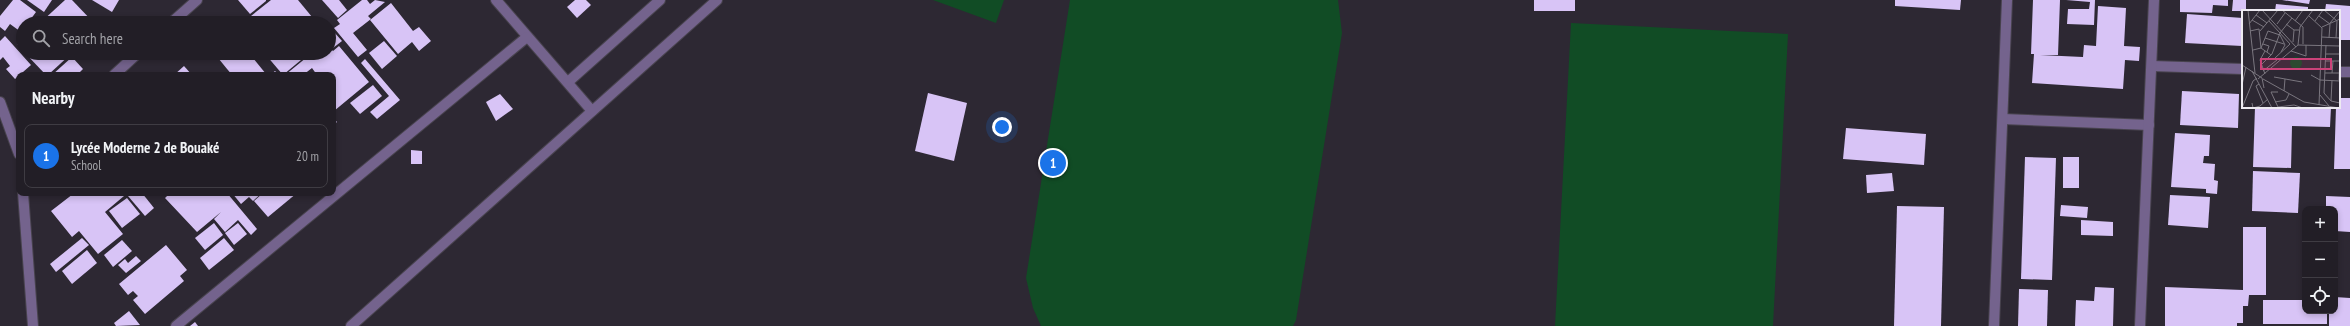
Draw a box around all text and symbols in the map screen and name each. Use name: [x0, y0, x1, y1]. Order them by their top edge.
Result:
inset map: [2242, 10, 2340, 108]
search box: [16, 16, 336, 60]
icon: search: [30, 27, 52, 49]
text: Search here: [62, 29, 123, 48]
text: Nearby: [32, 87, 75, 109]
your location: [992, 117, 1012, 137]
text: Lycée Moderne 2 de Bouaké: [71, 138, 219, 157]
text: 1: [43, 148, 49, 165]
text: 20 m: [296, 148, 319, 165]
pin: 1: [1040, 148, 1066, 178]
text: School: [71, 157, 101, 174]
map controls: [2302, 206, 2338, 314]
button: +: [2302, 206, 2338, 242]
button: −: [2302, 242, 2338, 278]
button: locate: [2302, 278, 2338, 314]

